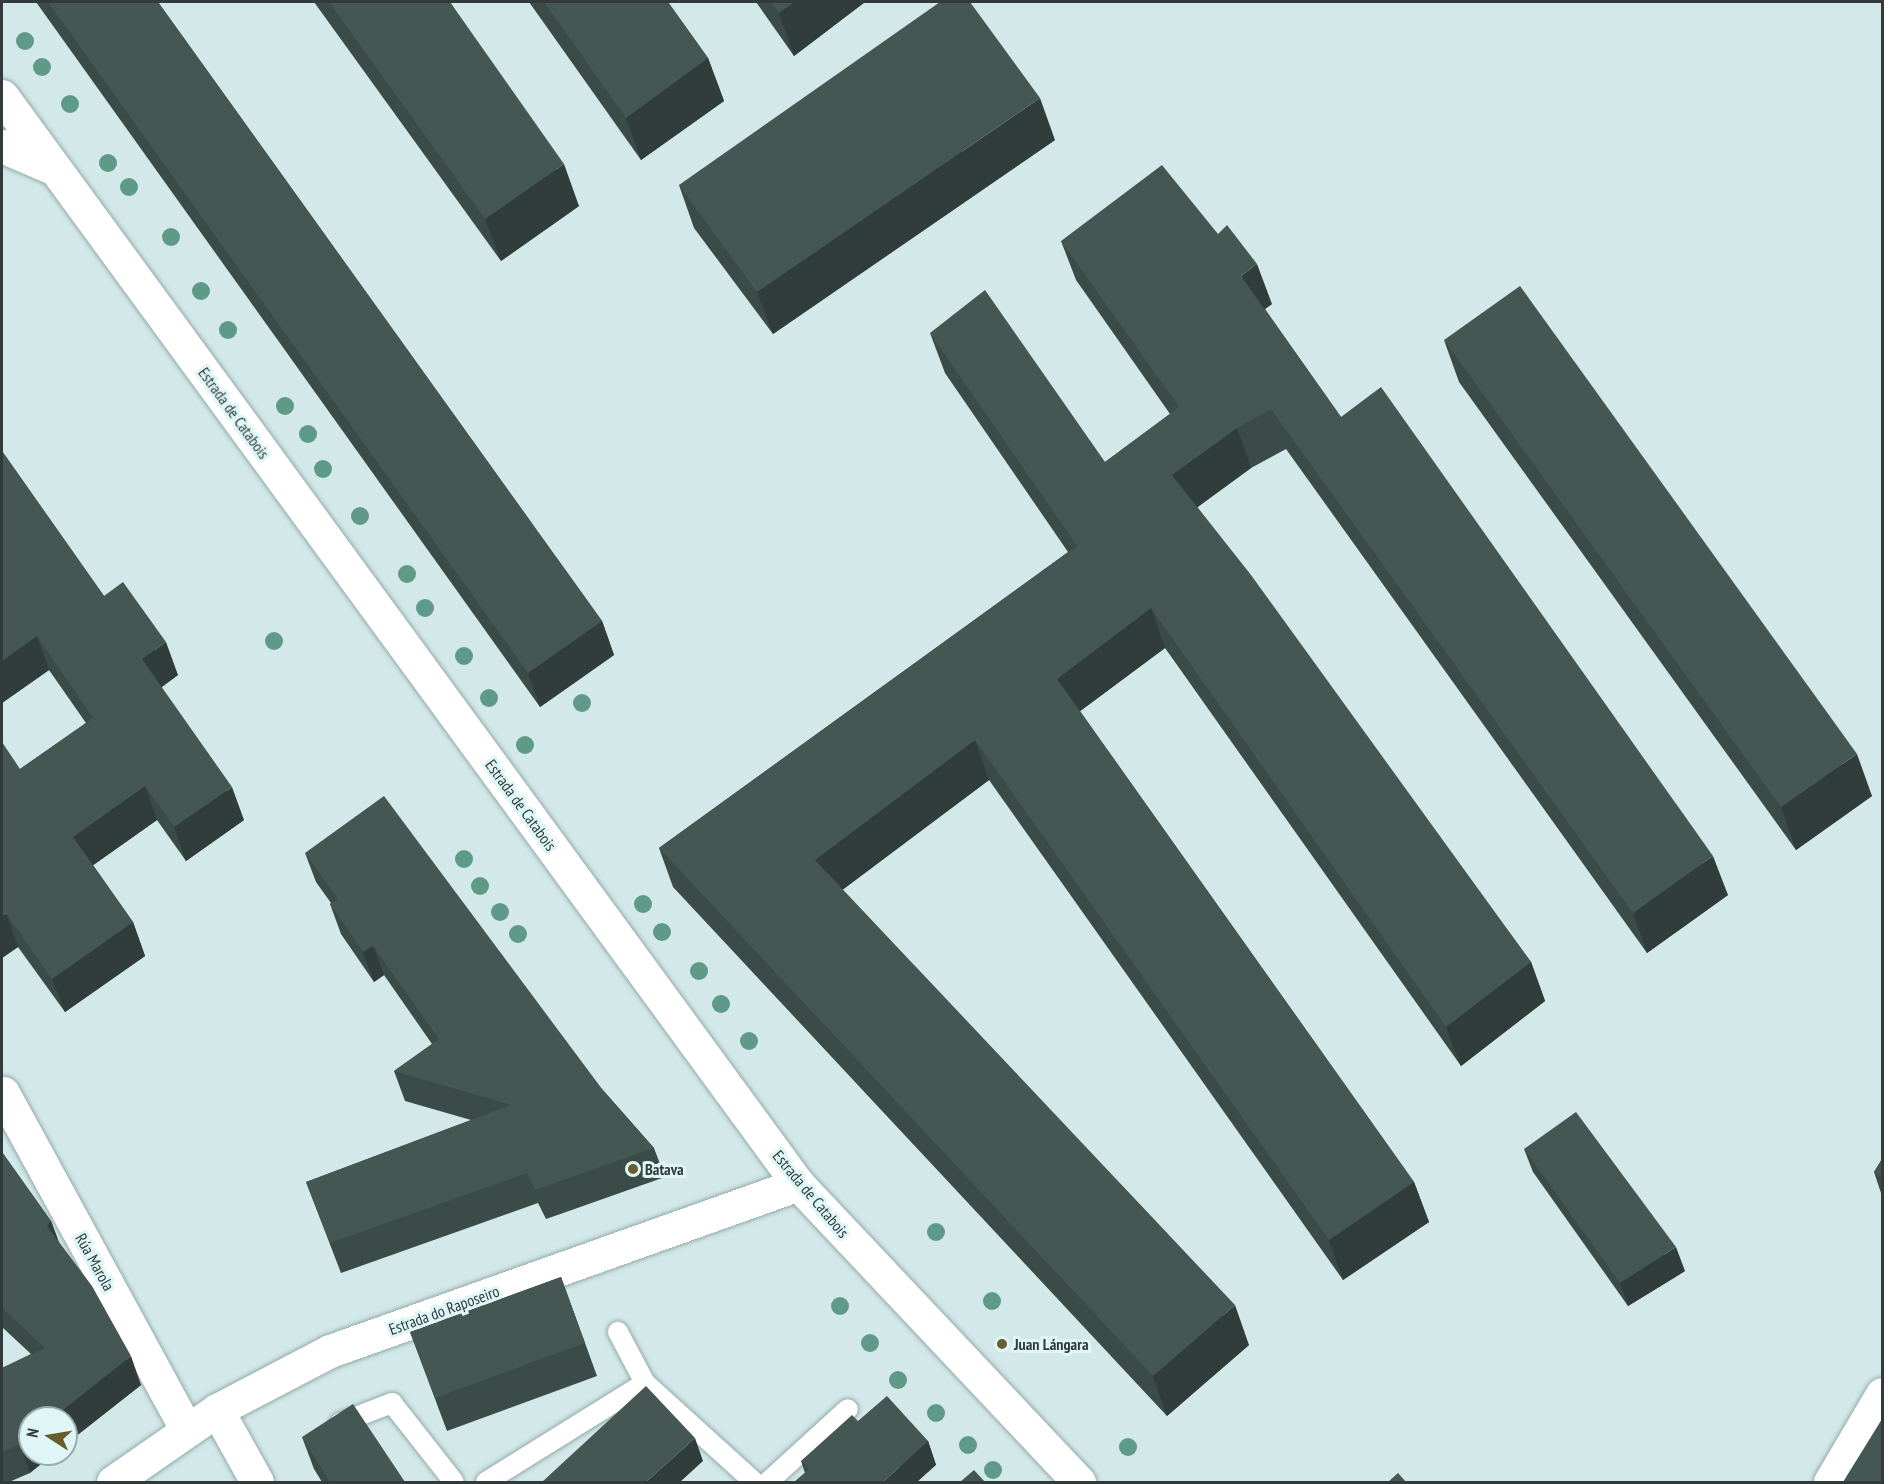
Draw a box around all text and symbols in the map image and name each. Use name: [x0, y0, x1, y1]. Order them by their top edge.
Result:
street label: Estrada de Catabois: [194, 364, 274, 462]
street label: Estrada de Catabois: [481, 756, 561, 854]
street label: Estrada de Catabois: [769, 1146, 853, 1242]
place label: Batava: [645, 1159, 684, 1179]
marker: Batava: [626, 1162, 640, 1176]
street label: Rúa Marola: [71, 1230, 119, 1294]
street label: Estrada do Raposeiro: [386, 1281, 502, 1339]
place label: Juan Lángara: [1014, 1334, 1089, 1354]
marker: Juan Lángara: [995, 1337, 1009, 1351]
north arrow: [18, 1406, 78, 1466]
text: N: [22, 1426, 43, 1439]

